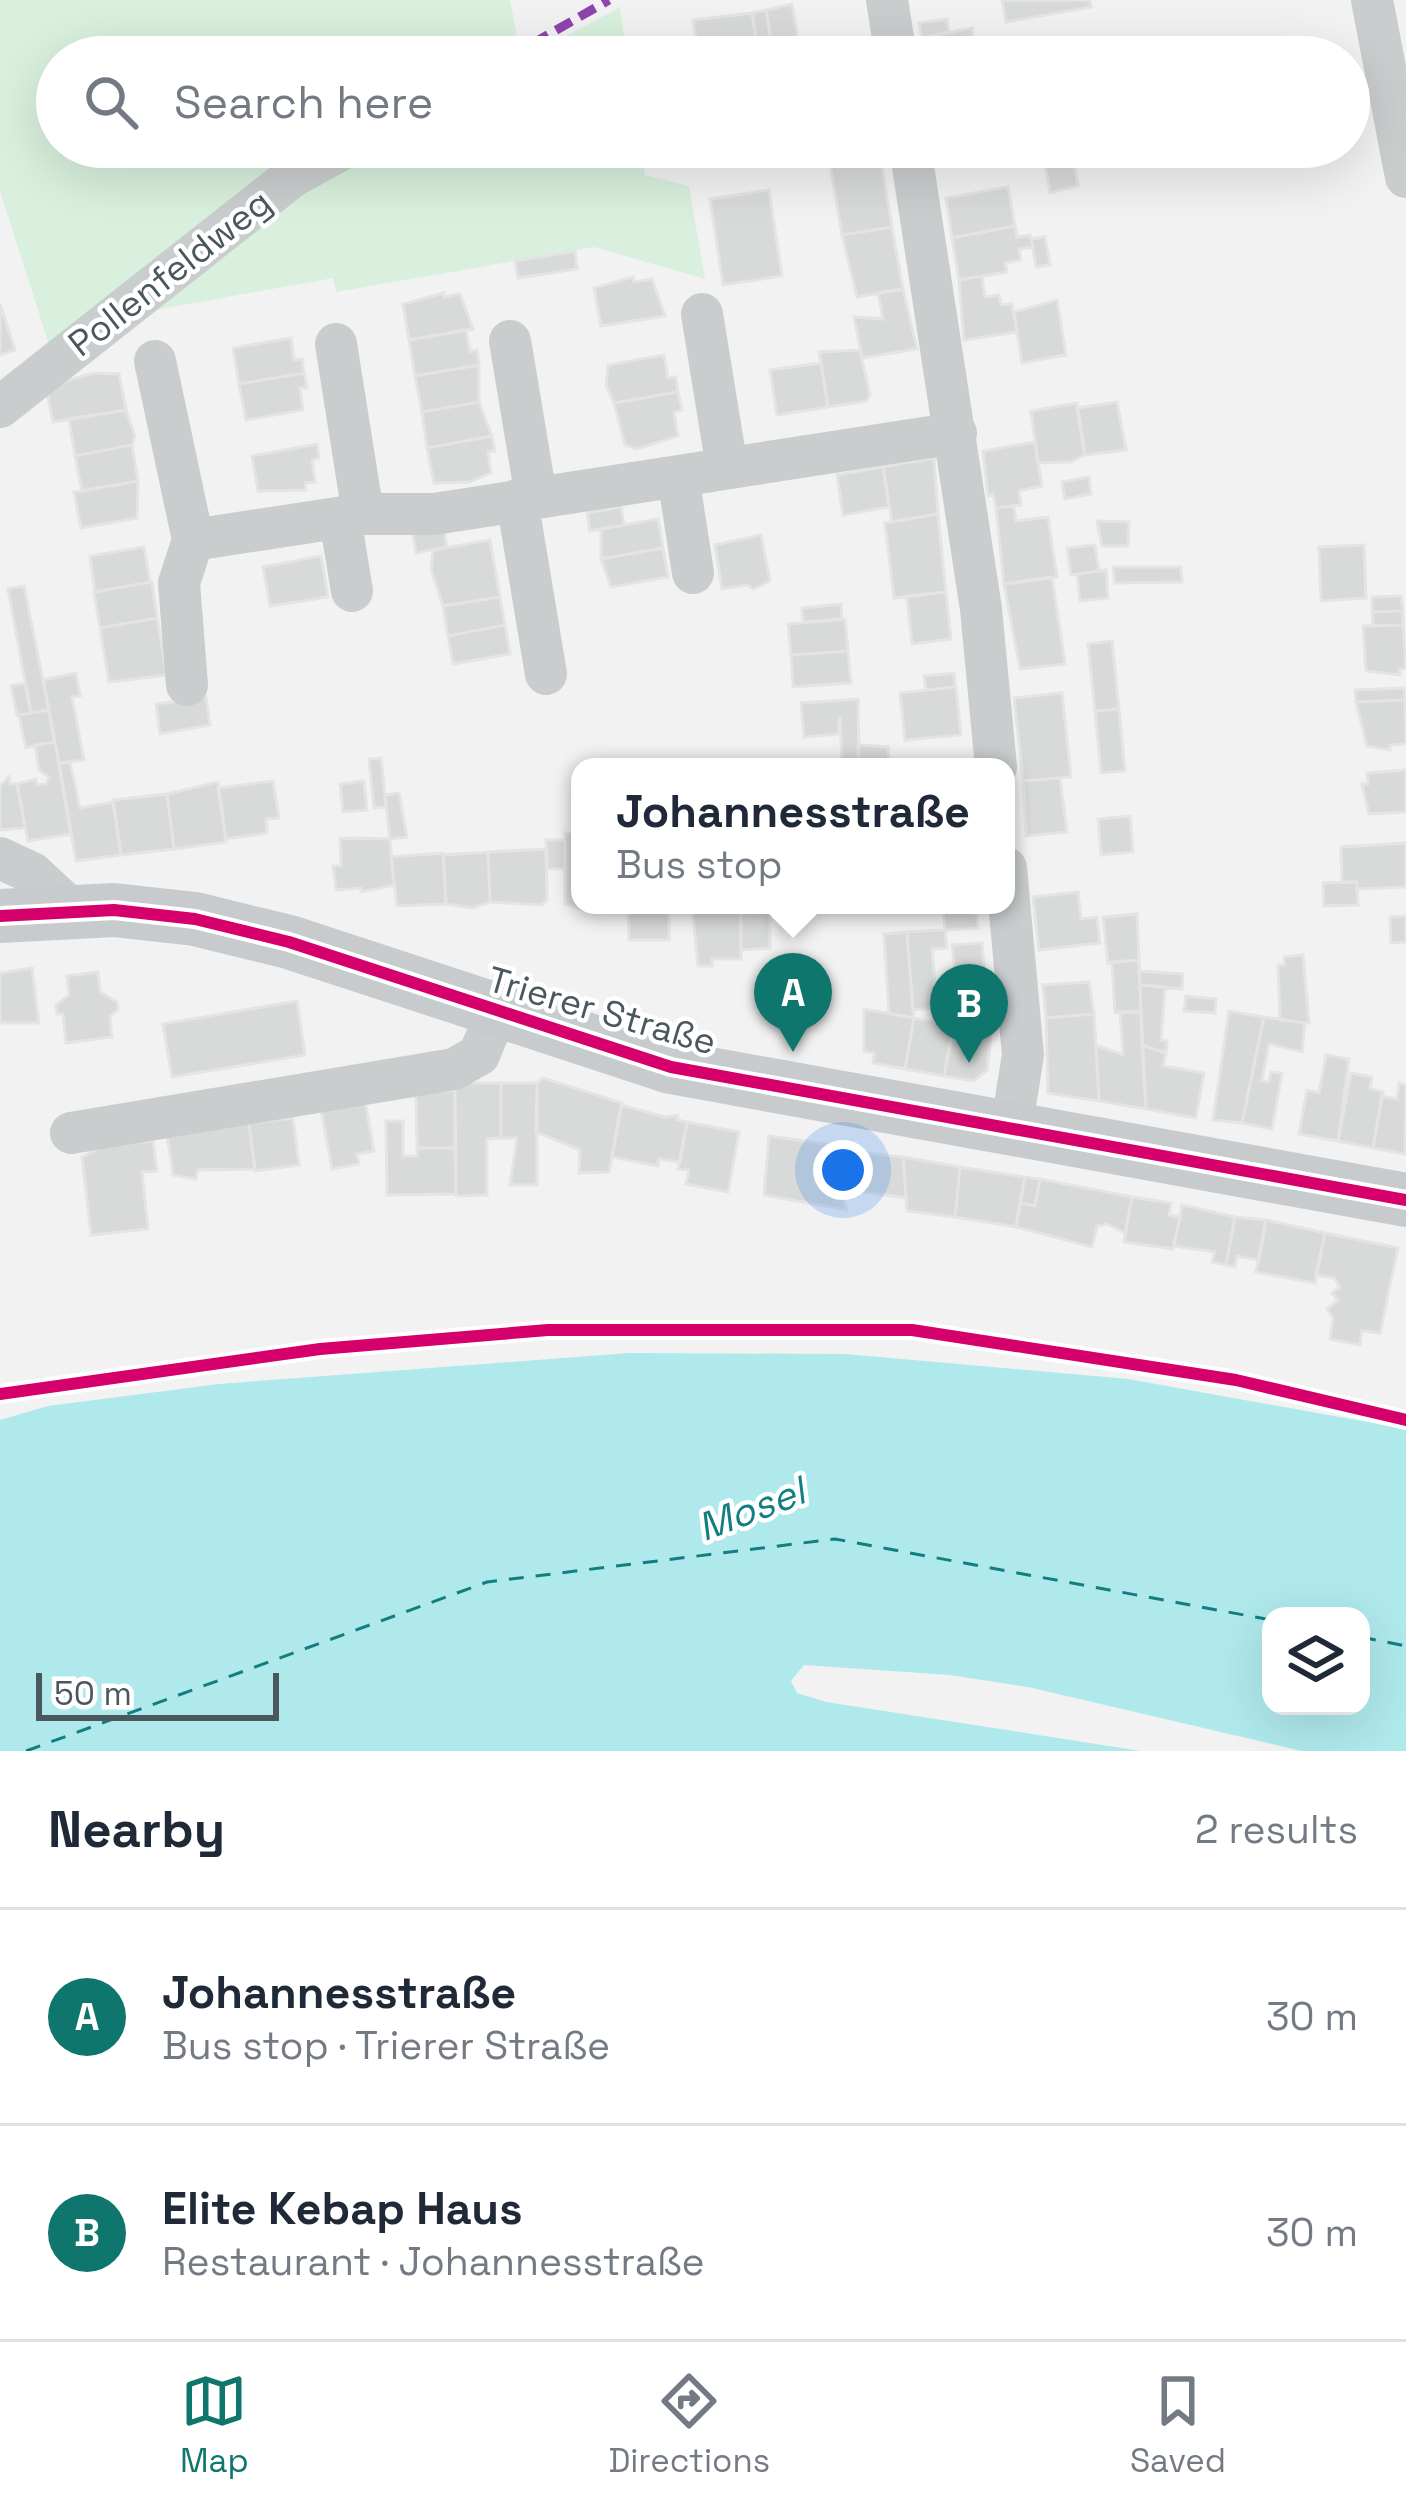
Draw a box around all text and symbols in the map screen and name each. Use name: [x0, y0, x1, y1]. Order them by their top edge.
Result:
search box: [36, 36, 1370, 168]
icon: search: [78, 69, 144, 135]
text: Search here: [174, 74, 433, 131]
street label: Pollenfeldweg: [59, 179, 281, 367]
popup: [571, 758, 1015, 914]
text: Johannesstraße: [616, 783, 970, 840]
text: Bus stop: [616, 840, 783, 889]
pin: A: [754, 953, 832, 1052]
street label: Trierer Straße: [483, 956, 721, 1066]
pin: B: [930, 964, 1008, 1063]
your location: [813, 1140, 873, 1200]
water label: Mosel: [690, 1465, 816, 1552]
map controls: [1262, 1607, 1370, 1715]
button: layers: [1262, 1607, 1370, 1715]
scale bar: [36, 1667, 279, 1720]
text: 50 m: [54, 1673, 132, 1715]
text: Nearby: [48, 1797, 225, 1862]
text: 2 results: [1195, 1805, 1358, 1854]
text: Johannesstraße: [162, 1964, 516, 2021]
text: A: [75, 1992, 99, 2041]
text: 30 m: [1266, 1992, 1358, 2041]
text: Bus stop · Trierer Straße: [162, 2021, 610, 2070]
text: Elite Kebap Haus: [162, 2180, 523, 2237]
text: B: [74, 2208, 100, 2257]
text: 30 m: [1266, 2208, 1358, 2257]
text: Restaurant · Johannesstraße: [162, 2237, 705, 2286]
tab: Map: [180, 2368, 249, 2482]
tab: Directions: [608, 2368, 770, 2482]
tab: Saved: [1130, 2368, 1226, 2482]

